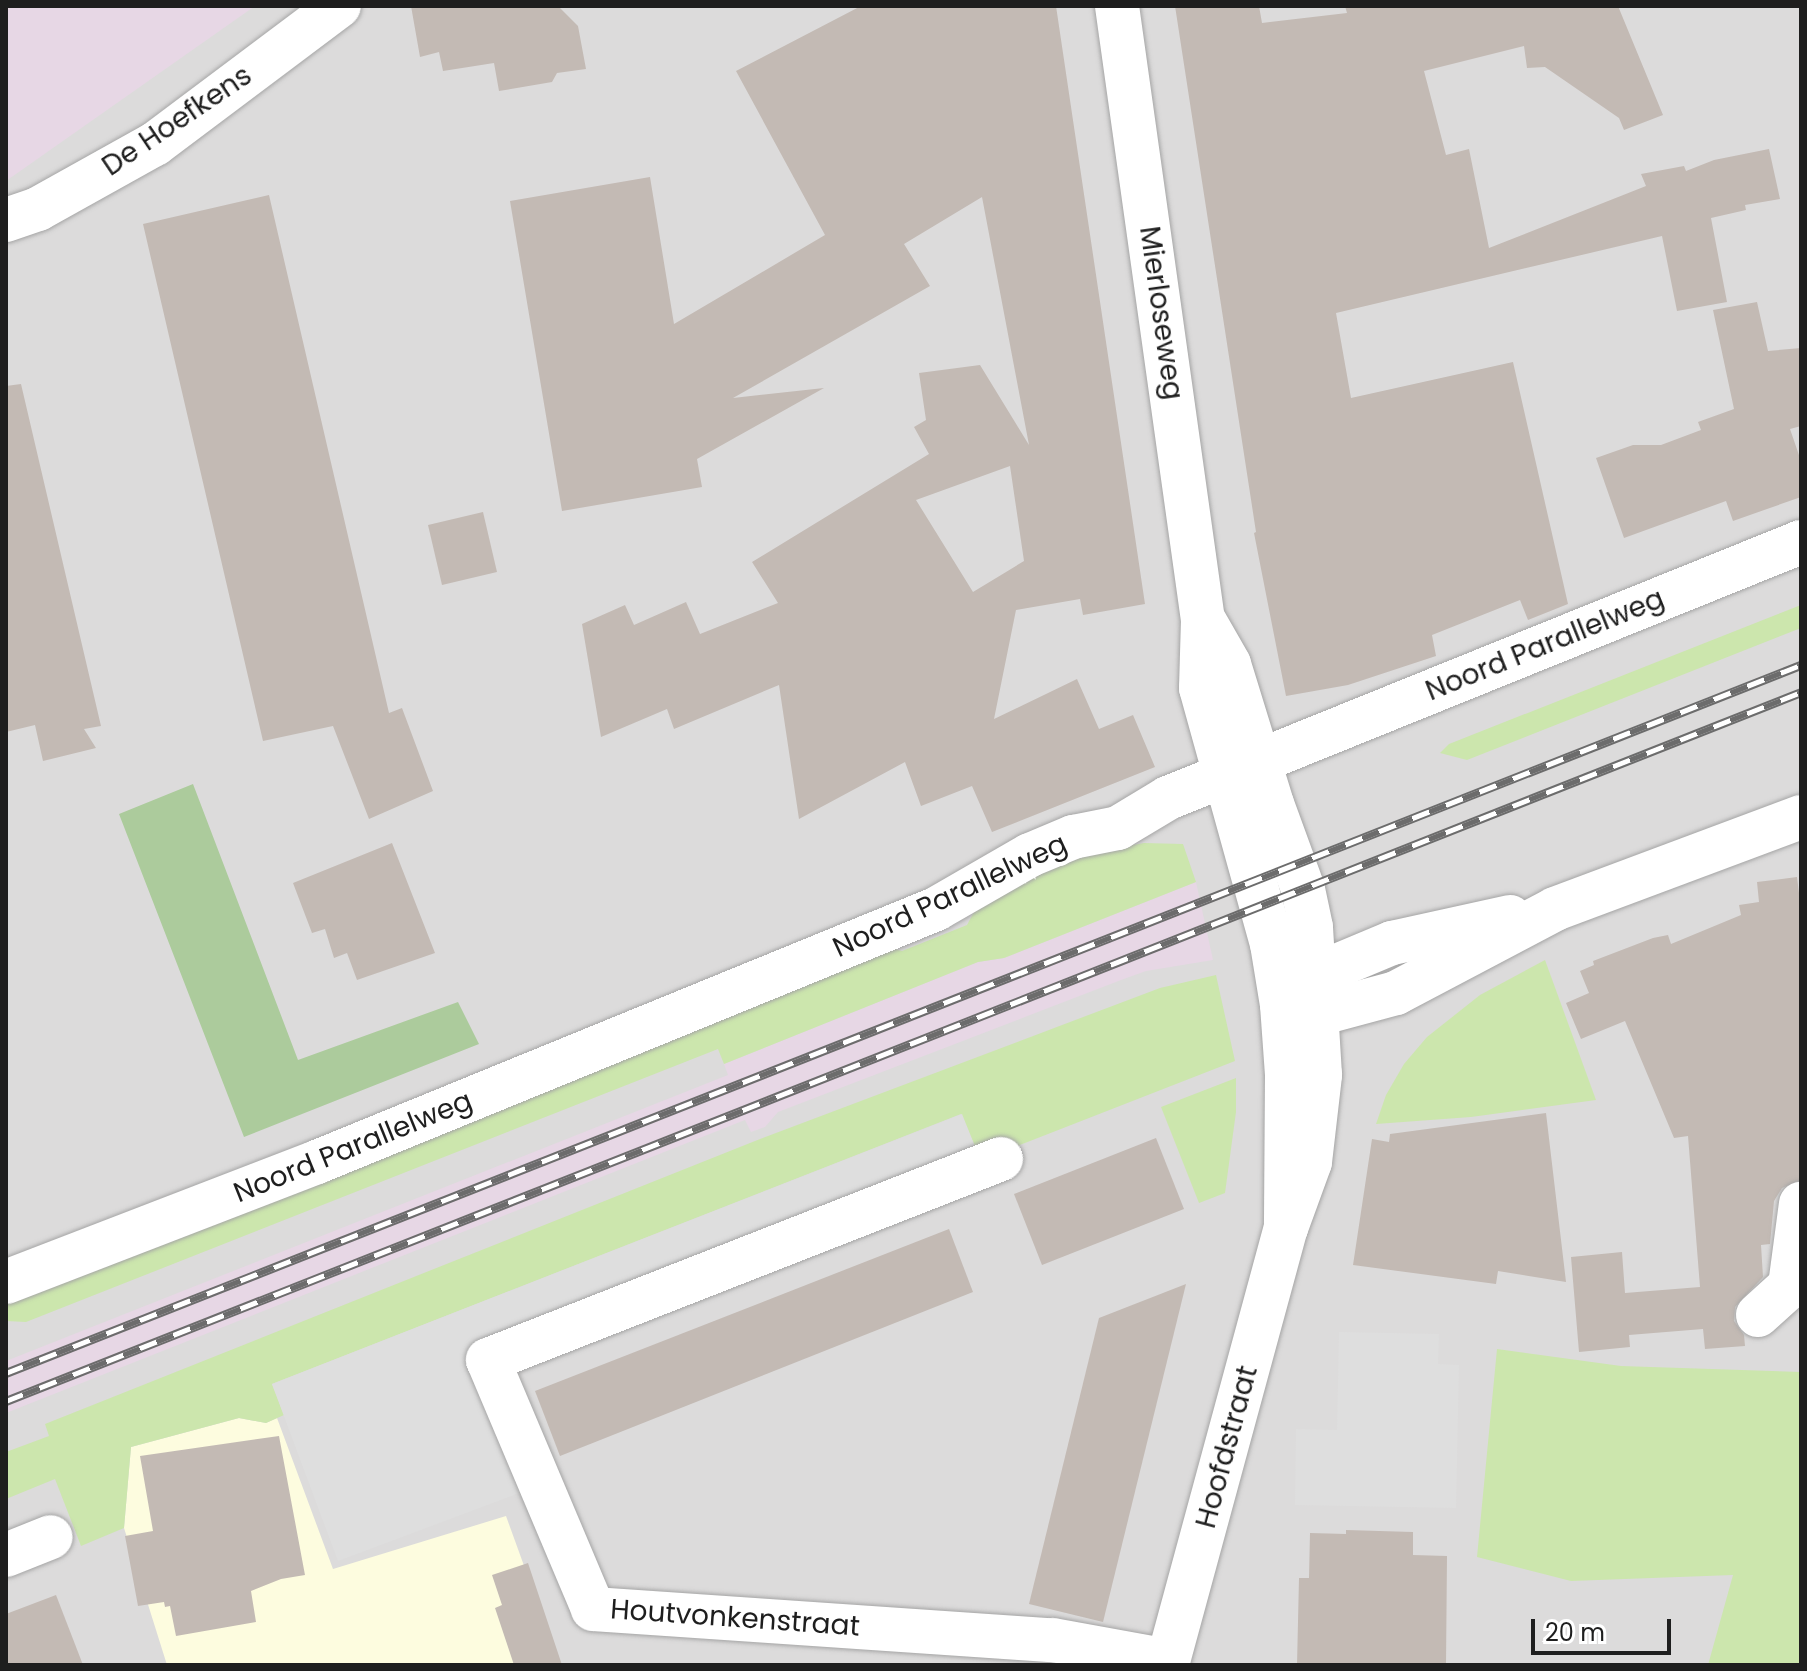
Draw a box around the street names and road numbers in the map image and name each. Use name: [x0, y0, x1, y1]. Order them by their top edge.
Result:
street label: De Hoefkens: [96, 59, 258, 183]
street label: Mierloseweg: [1132, 224, 1190, 402]
street label: Noord Parallelweg: [1421, 582, 1669, 708]
street label: Noord Parallelweg: [828, 827, 1072, 965]
street label: Noord Parallelweg: [229, 1084, 477, 1210]
street label: Hoofdstraat: [1189, 1362, 1265, 1532]
street label: Houtvonkenstraat: [609, 1593, 861, 1643]

